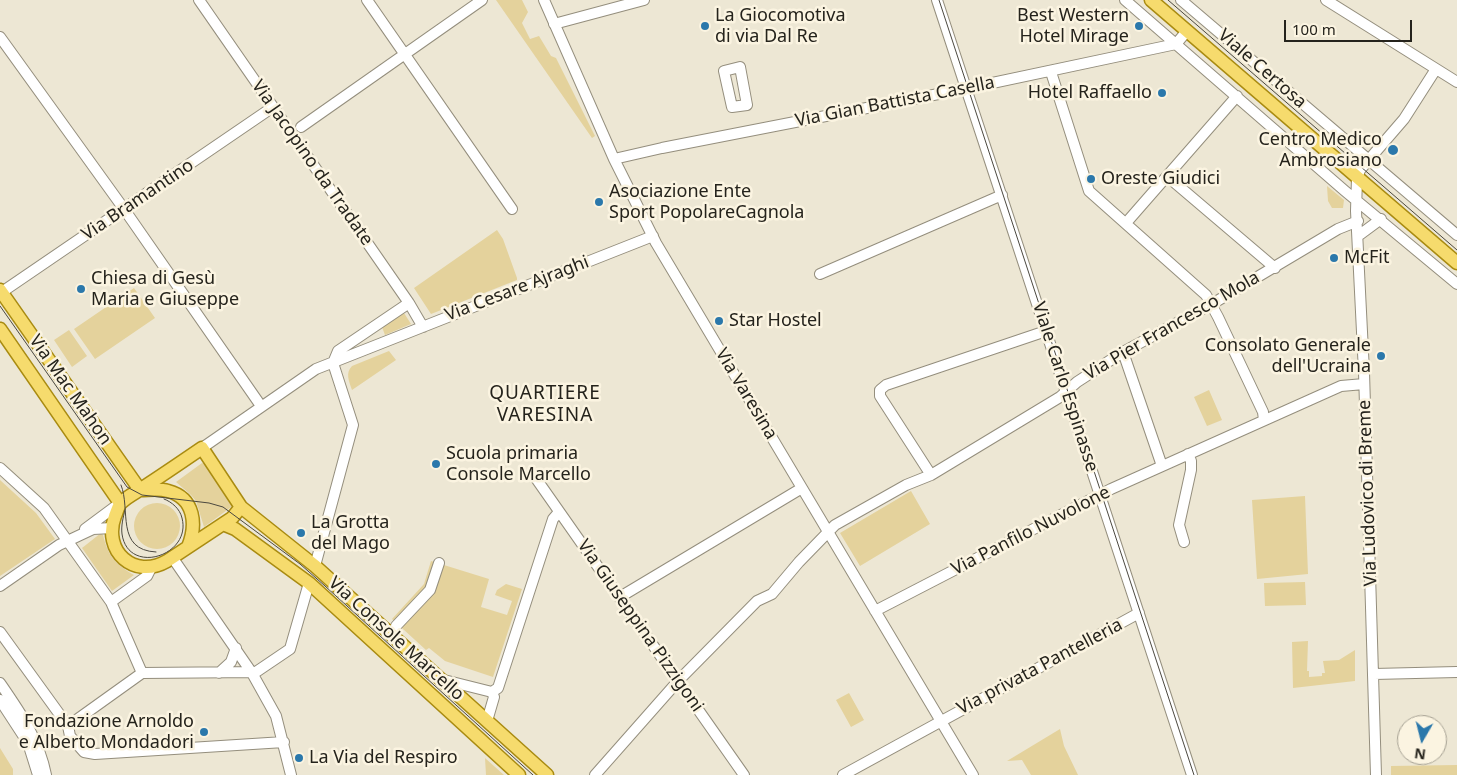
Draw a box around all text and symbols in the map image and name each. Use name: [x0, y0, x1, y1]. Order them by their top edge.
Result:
place label: La Giocomotiva di via Dal Re: [715, 5, 845, 48]
place label: Best Western Hotel Mirage: [1017, 5, 1129, 48]
scale bar: [1287, 10, 1414, 42]
text: 100 m: [1292, 19, 1336, 39]
marker: La Giocomotiva di via Dal Re: [699, 20, 711, 32]
marker: Best Western Hotel Mirage: [1133, 20, 1145, 32]
street label: Viale Certosa: [1213, 25, 1311, 113]
street label: Via Gian Battista Casella: [793, 72, 997, 132]
street label: Via Jacopino da Tradate: [247, 76, 377, 250]
place label: Hotel Raffaello: [1028, 82, 1152, 104]
marker: Hotel Raffaello: [1156, 87, 1168, 99]
place label: Centro Medico Ambrosiano: [1258, 129, 1382, 172]
marker: Centro Medico Ambrosiano: [1386, 143, 1400, 157]
street label: Via Bramantino: [78, 155, 198, 245]
place label: Oreste Giudici: [1101, 168, 1220, 190]
marker: Oreste Giudici: [1085, 173, 1097, 185]
place label: Asociazione Ente Sport PopolareCagnola: [609, 181, 804, 223]
marker: Asociazione Ente Sport PopolareCagnola: [593, 196, 605, 208]
place label: McFit: [1344, 247, 1389, 269]
street label: Via Cesare Ajraghi: [442, 252, 592, 326]
marker: McFit: [1328, 252, 1340, 264]
street label: Via Pier Francesco Mola: [1080, 267, 1264, 385]
place label: Chiesa di Gesù Maria e Giuseppe: [91, 268, 239, 310]
marker: Chiesa di Gesù Maria e Giuseppe: [75, 283, 87, 295]
street label: Viale Carlo Espinasse: [1027, 299, 1103, 475]
place label: Star Hostel: [729, 310, 822, 332]
marker: Star Hostel: [713, 315, 725, 327]
street label: Via Mac Mahon: [24, 331, 116, 449]
place label: Consolato Generale dell'Ucraina: [1205, 335, 1371, 378]
street label: Via Varesina: [710, 345, 782, 443]
marker: Consolato Generale dell'Ucraina: [1375, 350, 1387, 362]
district label: QUARTIERE VARESINA: [488, 383, 602, 427]
street label: Via Ludovico di Breme: [1354, 399, 1382, 587]
place label: Scuola primaria Console Marcello: [446, 443, 591, 486]
marker: Scuola primaria Console Marcello: [430, 458, 442, 470]
street label: Via Panfilo Nuvolone: [948, 482, 1114, 580]
place label: La Grotta del Mago: [311, 512, 390, 554]
marker: La Grotta del Mago: [295, 527, 307, 539]
street label: Via Giuseppina Pizzigoni: [572, 536, 708, 716]
street label: Via Console Marcello: [324, 572, 468, 706]
street label: Via privata Pantelleria: [954, 614, 1126, 720]
place label: Fondazione Arnoldo e Alberto Mondadori: [19, 711, 194, 754]
north arrow: [1397, 715, 1447, 765]
marker: Fondazione Arnoldo e Alberto Mondadori: [198, 726, 210, 738]
text: N: [1413, 744, 1427, 765]
place label: La Via del Respiro: [309, 747, 458, 769]
marker: La Via del Respiro: [293, 752, 305, 764]

